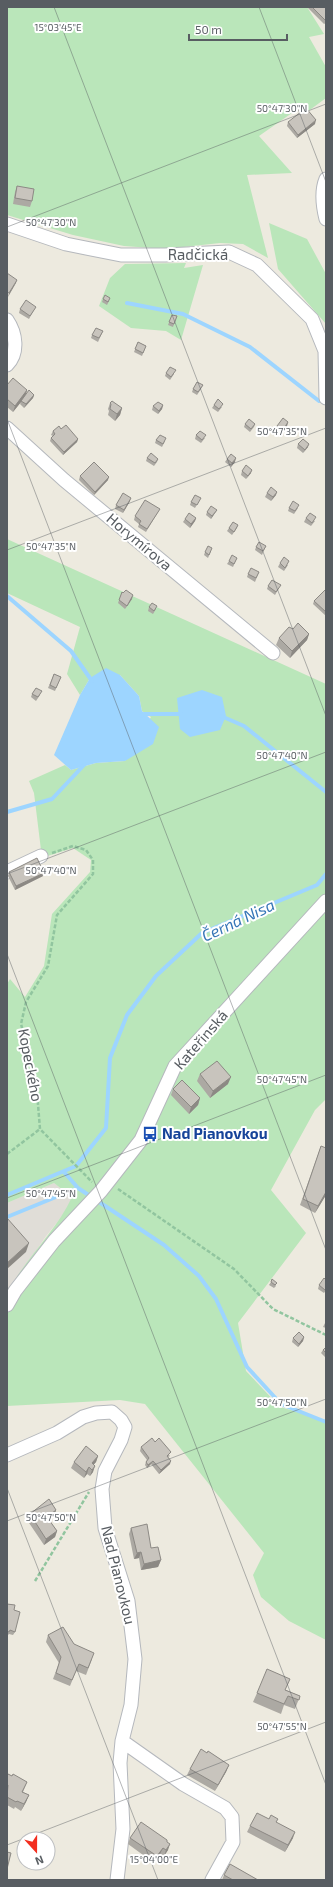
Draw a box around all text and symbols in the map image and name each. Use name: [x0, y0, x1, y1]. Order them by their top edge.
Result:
scale bar: [189, 16, 287, 42]
text: 15°03'45"E: [34, 21, 82, 33]
text: 50 m: [195, 22, 222, 36]
text: 50°47'30"N: [257, 102, 307, 114]
text: 50°47'30"N: [26, 216, 76, 228]
street label: Radčická: [168, 245, 228, 263]
text: 50°47'35"N: [257, 425, 307, 437]
street label: Horymírova: [103, 509, 176, 574]
text: 50°47'35"N: [26, 540, 76, 552]
text: 50°47'40"N: [257, 749, 307, 761]
text: 50°47'40"N: [26, 864, 76, 876]
water label: Černá Nisa: [198, 894, 277, 945]
street label: Kateřinská: [170, 1006, 231, 1073]
street label: Kopeckého: [15, 1027, 47, 1103]
text: 50°47'45"N: [257, 1073, 307, 1085]
place label: Nad Pianovkou: [162, 1124, 268, 1142]
bus stop icon: Nad Pianovkou: [141, 1125, 159, 1143]
text: 50°47'45"N: [26, 1187, 76, 1199]
text: 50°47'50"N: [257, 1396, 307, 1408]
text: 50°47'50"N: [26, 1511, 76, 1523]
street label: Nad Pianovkou: [98, 1524, 140, 1626]
text: 50°47'55"N: [257, 1720, 307, 1732]
north arrow: [16, 1831, 56, 1871]
text: N: [34, 1853, 46, 1868]
text: 15°04'00"E: [130, 1853, 179, 1865]

